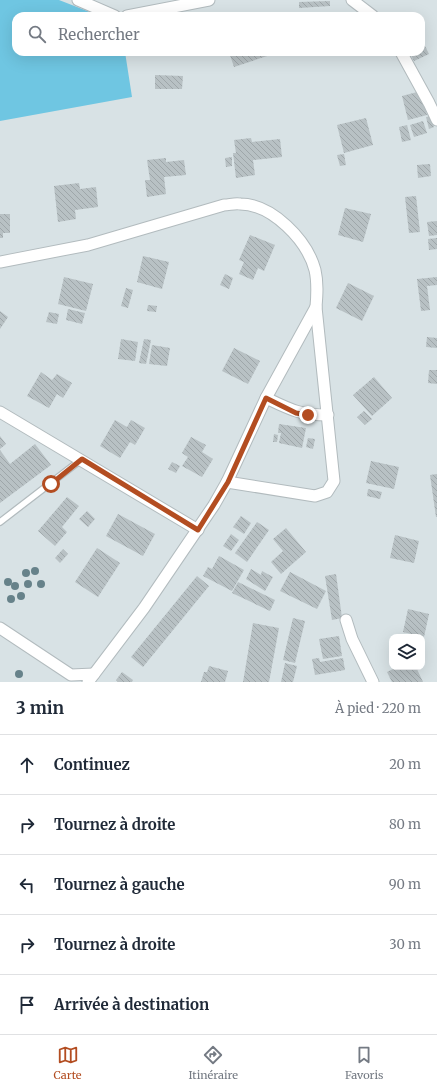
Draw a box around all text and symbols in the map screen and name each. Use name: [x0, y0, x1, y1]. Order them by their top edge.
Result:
search box: [12, 12, 425, 56]
icon: search: [26, 23, 48, 45]
text: Rechercher: [58, 25, 140, 44]
route end: [299, 406, 317, 424]
route start: [42, 475, 60, 493]
map controls: [389, 634, 425, 670]
button: layers: [389, 634, 425, 670]
text: 3 min: [16, 697, 64, 719]
text: À pied · 220 m: [335, 700, 421, 717]
icon: ahead: [16, 754, 38, 776]
text: Continuez: [54, 755, 130, 774]
text: 20 m: [389, 756, 421, 773]
icon: right: [16, 814, 38, 836]
text: Tournez à droite: [54, 815, 175, 834]
text: 80 m: [389, 816, 421, 833]
icon: left: [16, 874, 38, 896]
text: Tournez à gauche: [54, 875, 185, 894]
text: 90 m: [389, 876, 421, 893]
icon: right: [16, 934, 38, 956]
text: Tournez à droite: [54, 935, 175, 954]
text: 30 m: [389, 936, 421, 953]
icon: arrive: [16, 994, 38, 1016]
text: Arrivée à destination: [54, 995, 209, 1014]
tab: Carte: [54, 1044, 81, 1082]
tab: Itinéraire: [189, 1044, 238, 1082]
tab: Favoris: [345, 1044, 383, 1082]

